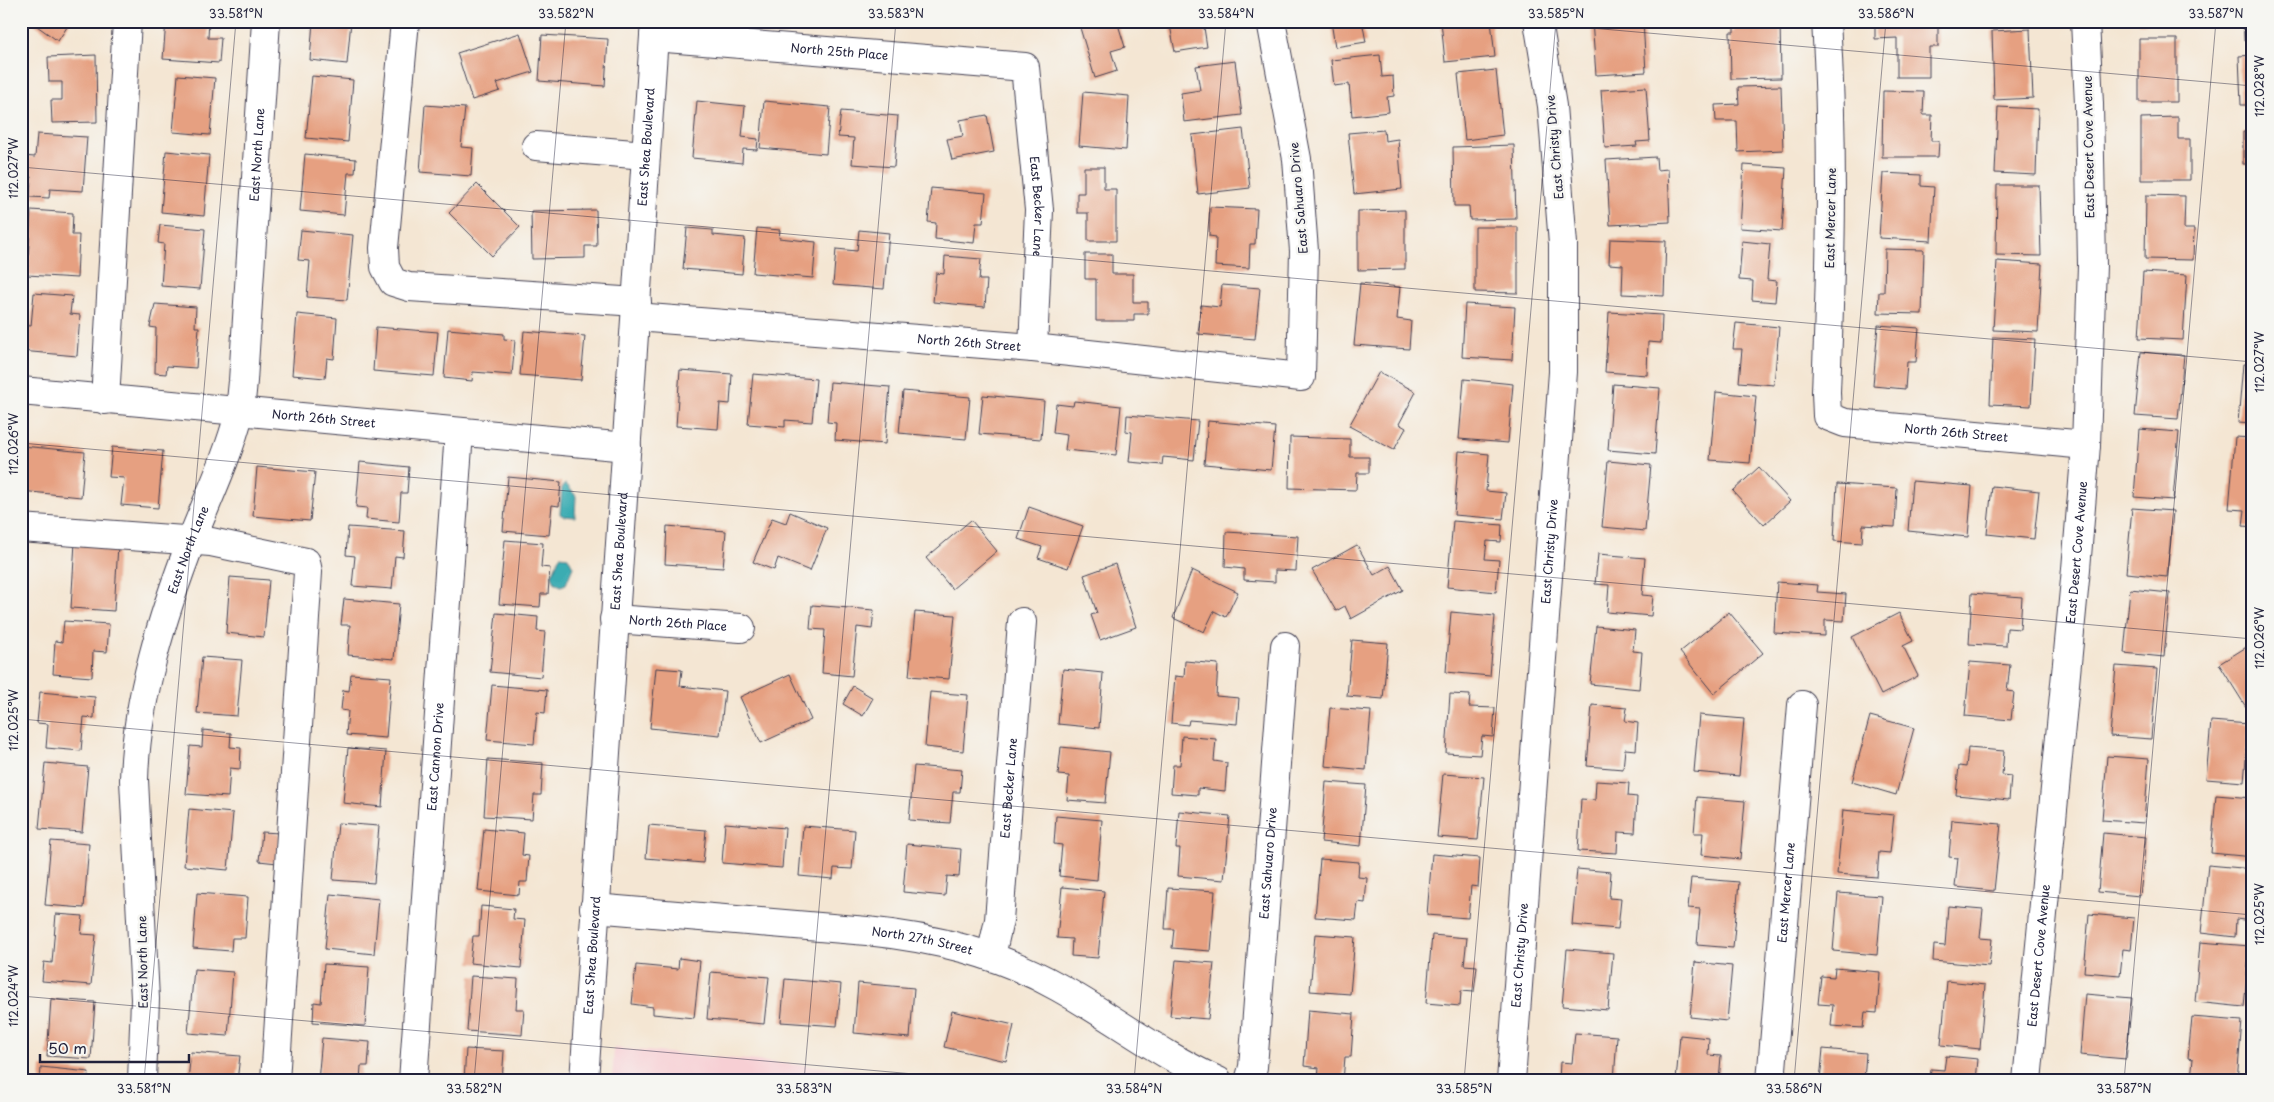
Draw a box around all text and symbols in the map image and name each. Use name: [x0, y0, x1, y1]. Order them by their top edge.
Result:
text: 33.581°N: [209, 4, 263, 22]
text: 33.582°N: [538, 4, 594, 22]
text: 33.583°N: [868, 4, 924, 22]
text: 33.584°N: [1198, 4, 1254, 22]
text: 33.585°N: [1528, 4, 1584, 22]
text: 33.586°N: [1858, 4, 1914, 22]
text: 33.587°N: [2188, 4, 2244, 22]
street label: North 25th Place: [790, 38, 889, 64]
text: 112.028°W: [2250, 54, 2268, 117]
street label: East Desert Cove Avenue: [2078, 75, 2098, 219]
street label: East Shea Boulevard: [633, 87, 659, 207]
street label: East Christy Drive: [1540, 94, 1568, 200]
street label: East North Lane: [244, 107, 268, 202]
text: 112.027°W: [4, 137, 22, 199]
street label: East Sahuaro Drive: [1284, 141, 1312, 255]
street label: East Becker Lane: [1026, 155, 1049, 257]
street label: East Mercer Lane: [1820, 167, 1840, 268]
street label: North 26th Street: [916, 329, 1022, 355]
text: 112.027°W: [2250, 331, 2268, 393]
street label: North 26th Street: [271, 404, 377, 432]
text: 112.026°W: [4, 412, 22, 475]
street label: North 26th Street: [1903, 418, 2009, 446]
street label: East Desert Cove Avenue: [2061, 480, 2091, 624]
street label: East Shea Boulevard: [606, 491, 631, 611]
street label: East Christy Drive: [1536, 498, 1562, 604]
street label: East North Lane: [163, 502, 213, 596]
text: 112.026°W: [2250, 606, 2268, 669]
street label: North 26th Place: [628, 610, 728, 635]
text: 112.025°W: [4, 688, 22, 751]
street label: East Cannon Drive: [422, 702, 448, 812]
street label: East Becker Lane: [995, 737, 1021, 839]
street label: East Sahuaro Drive: [1254, 806, 1281, 920]
street label: East Mercer Lane: [1772, 842, 1799, 944]
text: 112.025°W: [2250, 882, 2268, 945]
street label: East Desert Cove Avenue: [2022, 883, 2054, 1028]
street label: East Shea Boulevard: [578, 895, 604, 1015]
street label: East Christy Drive: [1506, 902, 1532, 1008]
street label: East North Lane: [132, 915, 152, 1009]
street label: North 27th Street: [871, 922, 975, 959]
text: 112.024°W: [4, 964, 22, 1027]
scale bar: [40, 1032, 189, 1064]
text: 50 m: [48, 1036, 87, 1059]
text: 33.581°N: [117, 1079, 171, 1097]
text: 33.582°N: [446, 1079, 502, 1097]
text: 33.583°N: [776, 1079, 832, 1097]
text: 33.584°N: [1106, 1079, 1162, 1097]
text: 33.585°N: [1436, 1079, 1492, 1097]
text: 33.586°N: [1766, 1079, 1822, 1097]
text: 33.587°N: [2096, 1079, 2152, 1097]

